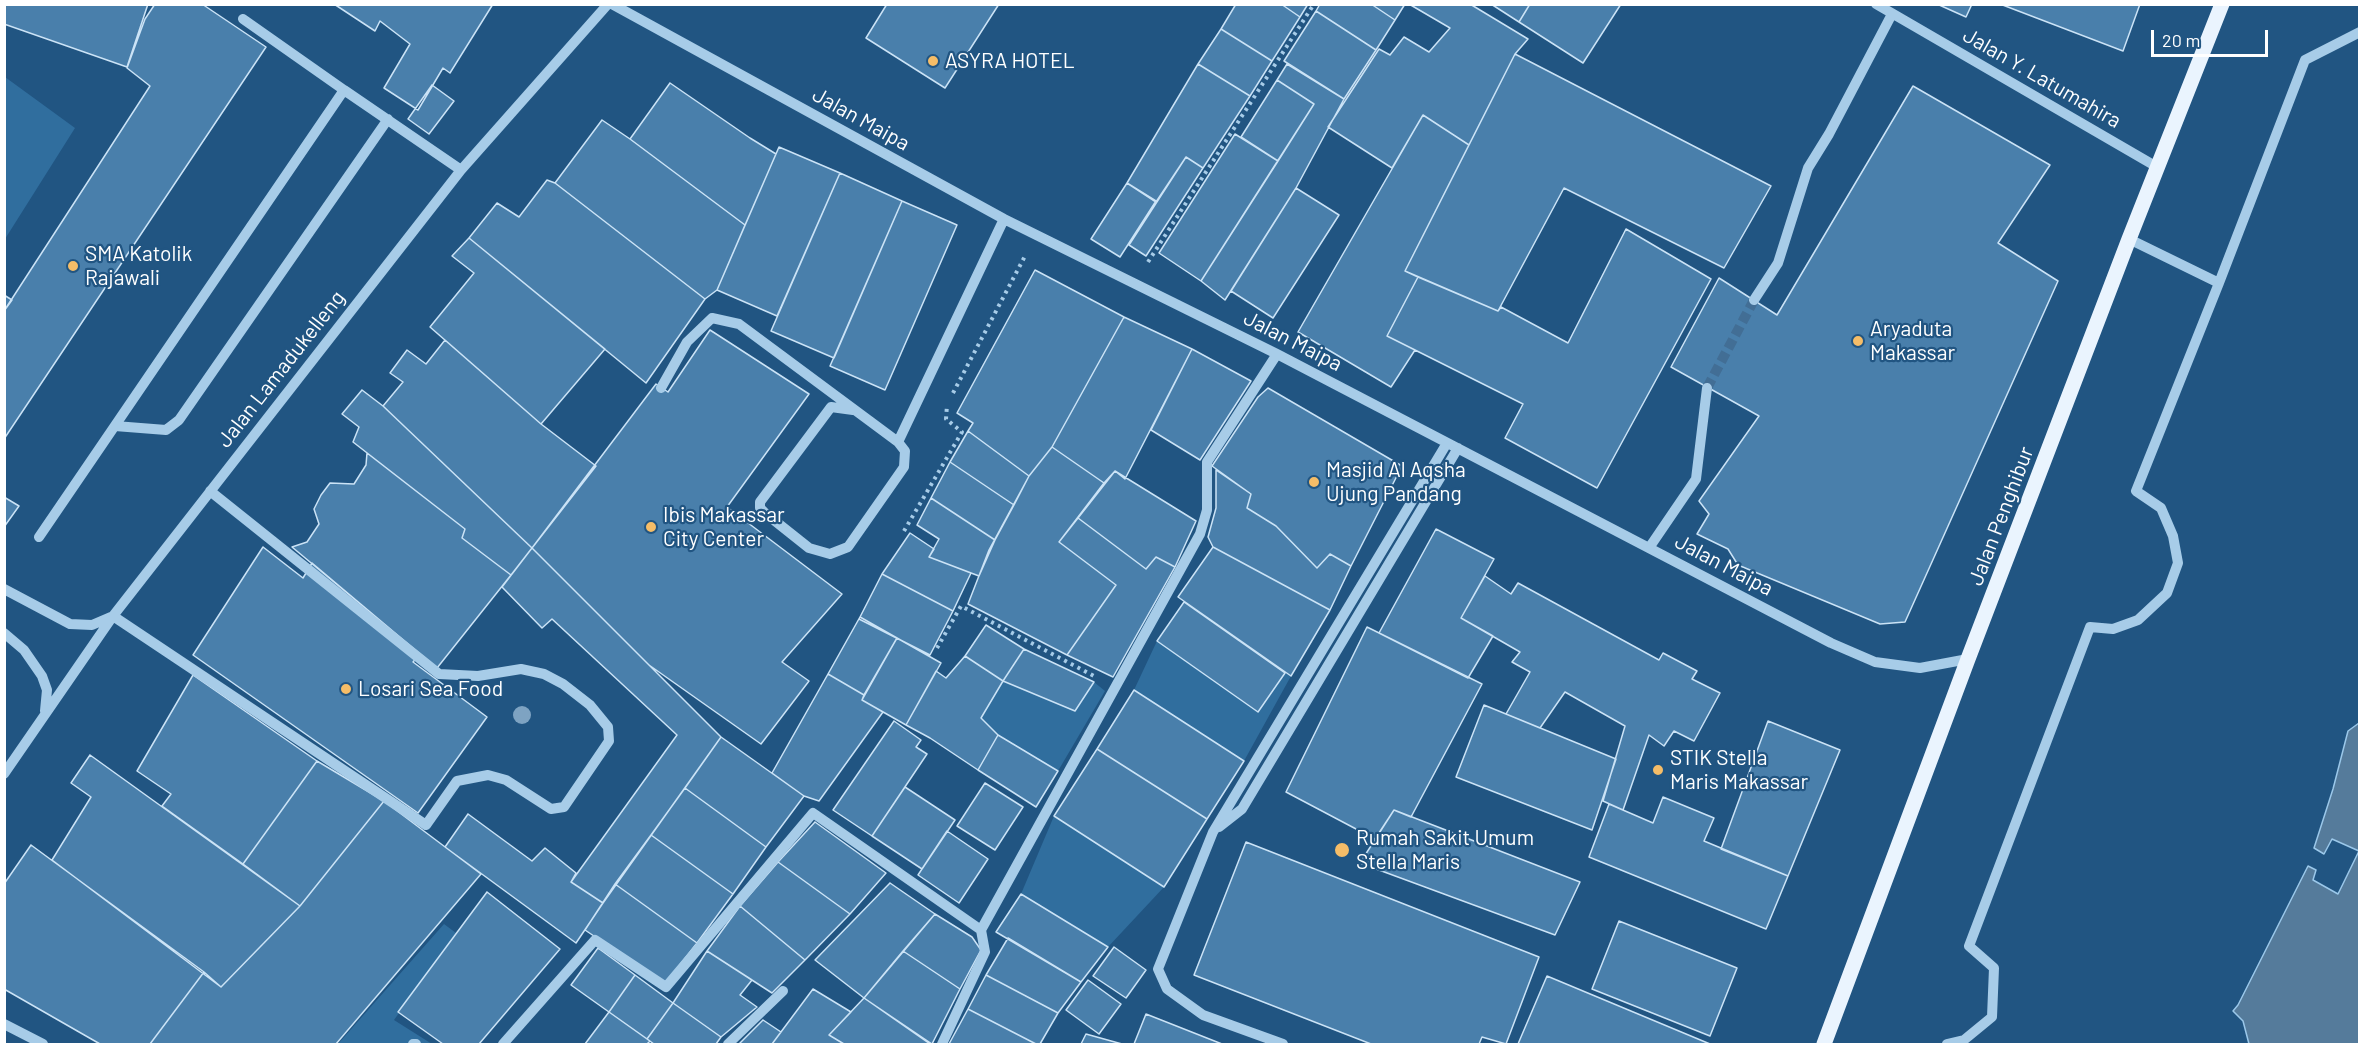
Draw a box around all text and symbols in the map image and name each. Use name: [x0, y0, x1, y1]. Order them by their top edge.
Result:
scale bar: [2154, 18, 2271, 56]
street label: Jalan Y. Latumahira: [1958, 22, 2126, 134]
text: 20 m: [2162, 29, 2200, 51]
place label: ASYRA HOTEL: [945, 48, 1075, 74]
marker: ASYRA HOTEL: [926, 54, 940, 68]
street label: Jalan Maipa: [808, 82, 914, 156]
place label: SMA Katolik Rajawali: [85, 241, 192, 291]
marker: SMA Katolik Rajawali: [66, 259, 80, 273]
street label: Jalan Lamadukelleng: [212, 286, 350, 452]
street label: Jalan Maipa: [1239, 305, 1347, 377]
place label: Aryaduta Makassar: [1870, 316, 1955, 366]
marker: Aryaduta Makassar: [1851, 334, 1865, 348]
street label: Jalan Penghibur: [1963, 443, 2039, 589]
place label: Masjid Al Aqsha Ujung Pandang: [1326, 457, 1466, 507]
marker: Masjid Al Aqsha Ujung Pandang: [1307, 475, 1321, 489]
place label: Ibis Makassar City Center: [663, 502, 785, 552]
marker: Ibis Makassar City Center: [644, 520, 658, 534]
street label: Jalan Maipa: [1671, 529, 1777, 601]
place label: Losari Sea Food: [358, 676, 503, 702]
marker: Losari Sea Food: [339, 682, 353, 696]
place label: STIK Stella Maris Makassar: [1670, 745, 1808, 795]
marker: STIK Stella Maris Makassar: [1651, 763, 1665, 777]
place label: Rumah Sakit Umum Stella Maris: [1356, 825, 1534, 875]
marker: Rumah Sakit Umum Stella Maris: [1333, 841, 1351, 859]

